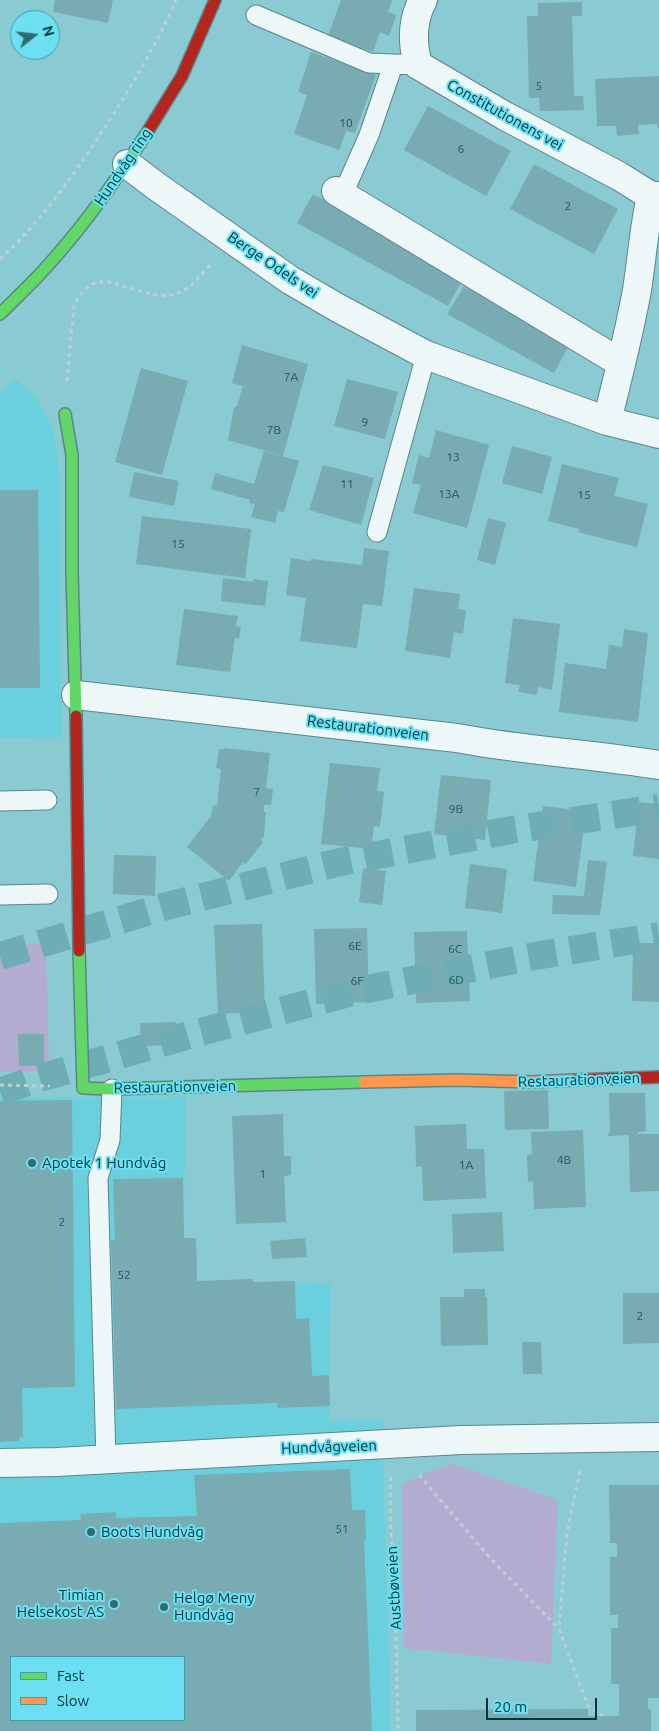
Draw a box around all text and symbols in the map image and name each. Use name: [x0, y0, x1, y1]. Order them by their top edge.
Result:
north arrow: [10, 10, 60, 60]
text: N: [39, 24, 58, 38]
street label: Constitutionens vei: [444, 76, 566, 154]
house number: 5: [536, 79, 542, 93]
house number: 10: [339, 116, 353, 130]
street label: Hundvåg ring: [90, 125, 156, 209]
house number: 6: [458, 142, 464, 156]
house number: 2: [565, 199, 571, 213]
street label: Berge Odels vei: [224, 228, 322, 302]
house number: 7A: [284, 370, 298, 384]
house number: 9: [362, 415, 368, 429]
house number: 7B: [267, 423, 281, 437]
house number: 13: [446, 450, 460, 464]
house number: 11: [340, 477, 354, 491]
house number: 13A: [438, 487, 460, 501]
house number: 15: [577, 488, 591, 502]
house number: 15: [171, 537, 185, 551]
street label: Restaurationveien: [306, 712, 430, 744]
house number: 7: [254, 785, 260, 799]
house number: 9B: [449, 802, 463, 816]
house number: 6E: [348, 939, 362, 953]
house number: 6C: [448, 942, 462, 956]
house number: 6D: [448, 973, 464, 987]
house number: 6F: [350, 974, 364, 988]
street label: Restaurationveien: [517, 1069, 641, 1091]
street label: Restaurationveien: [114, 1077, 236, 1097]
house number: 4B: [557, 1153, 571, 1167]
place label: Apotek 1 Hundvåg: [42, 1154, 166, 1172]
marker: Apotek 1 Hundvåg: [26, 1157, 38, 1169]
house number: 1A: [459, 1158, 473, 1172]
house number: 1: [260, 1167, 266, 1181]
house number: 2: [59, 1215, 65, 1229]
house number: 52: [117, 1268, 131, 1282]
house number: 2: [637, 1309, 643, 1323]
street label: Hundvågveien: [281, 1436, 377, 1458]
house number: 51: [335, 1522, 349, 1536]
place label: Boots Hundvåg: [101, 1523, 204, 1541]
marker: Boots Hundvåg: [85, 1526, 97, 1538]
street label: Austbøveien: [383, 1545, 405, 1631]
place label: Timian Helsekost AS: [17, 1586, 104, 1621]
place label: Helgø Meny Hundvåg: [174, 1589, 254, 1624]
marker: Timian Helsekost AS: [108, 1598, 120, 1610]
marker: Helgø Meny Hundvåg: [158, 1601, 170, 1613]
legend: [10, 1656, 185, 1721]
text: Fast: [57, 1667, 84, 1684]
scale bar: [489, 1688, 600, 1720]
text: Slow: [57, 1692, 89, 1709]
text: 20 m: [494, 1698, 527, 1715]

